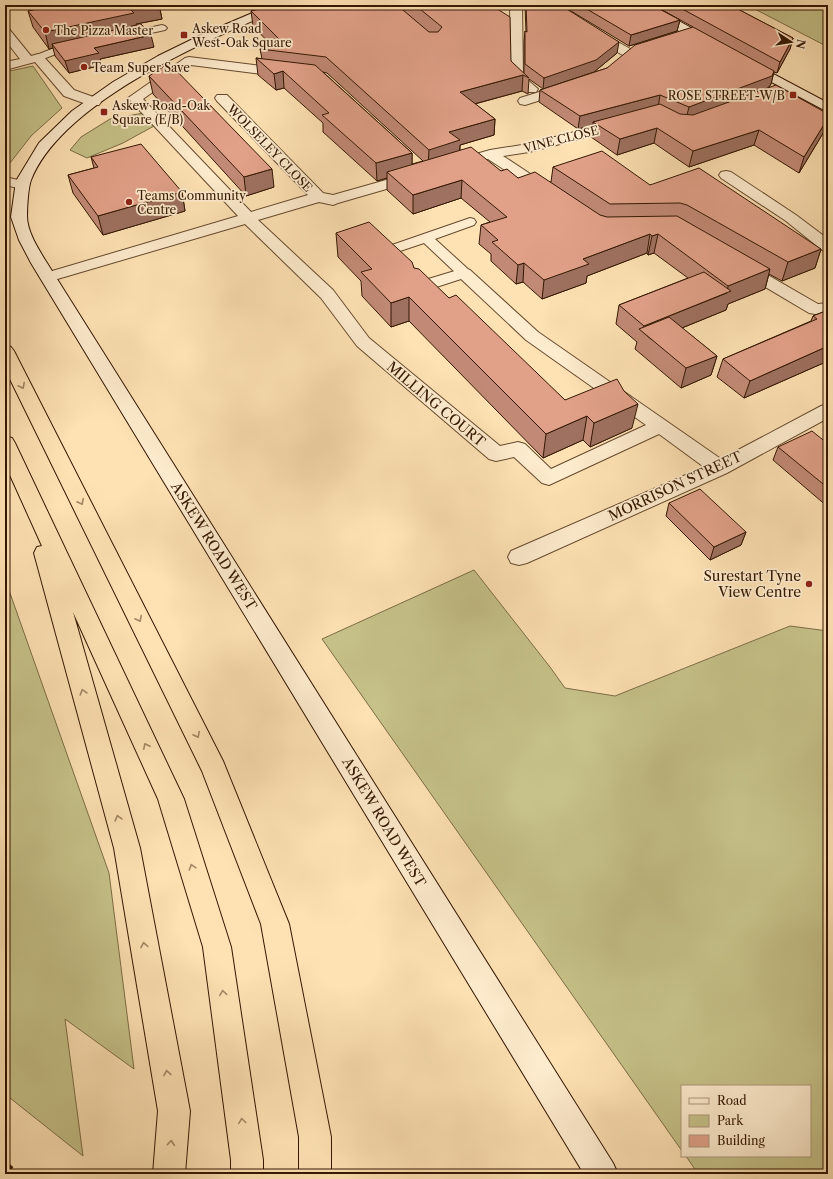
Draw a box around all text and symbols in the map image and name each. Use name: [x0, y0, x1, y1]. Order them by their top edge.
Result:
place label: Askew Road West-Oak Square: [191, 21, 292, 50]
north arrow: [771, 22, 811, 62]
place label: The Pizza Master: [54, 23, 153, 38]
marker: The Pizza Master: [41, 25, 51, 35]
marker: Askew Road West-Oak Square: [179, 30, 189, 40]
text: N: [793, 38, 809, 51]
place label: Team Super Save: [92, 60, 190, 75]
marker: Team Super Save: [79, 62, 89, 72]
place label: ROSE STREET-W/B: [668, 88, 785, 103]
marker: ROSE STREET-W/B: [788, 90, 798, 100]
place label: Askew Road-Oak Square (E/B): [111, 98, 211, 127]
street label: WOLSELEY CLOSE: [224, 100, 316, 195]
marker: Askew Road-Oak Square (E/B): [99, 107, 109, 117]
street label: VINE CLOSE: [521, 122, 600, 156]
place label: Teams Community Centre: [137, 188, 246, 217]
marker: Teams Community Centre: [124, 197, 134, 207]
street label: MILLING COURT: [383, 358, 489, 451]
one-way arrow: [18, 382, 25, 389]
street label: MORRISON STREET: [605, 447, 745, 525]
street label: ASKEW ROAD WEST: [167, 478, 261, 614]
one-way arrow: [76, 498, 83, 506]
place label: Surestart Tyne View Centre: [703, 567, 801, 601]
marker: Surestart Tyne View Centre: [804, 579, 814, 589]
one-way arrow: [134, 614, 142, 622]
one-way arrow: [80, 689, 88, 696]
one-way arrow: [192, 731, 200, 738]
one-way arrow: [143, 742, 151, 750]
street label: ASKEW ROAD WEST: [338, 753, 430, 890]
one-way arrow: [115, 814, 123, 821]
one-way arrow: [188, 864, 197, 871]
one-way arrow: [140, 942, 149, 948]
one-way arrow: [219, 989, 228, 996]
one-way arrow: [163, 1070, 172, 1076]
legend: [681, 1085, 811, 1157]
text: Road: [717, 1093, 747, 1108]
text: Park: [717, 1113, 744, 1128]
one-way arrow: [238, 1118, 247, 1124]
text: Building: [717, 1133, 765, 1148]
one-way arrow: [167, 1140, 176, 1146]

